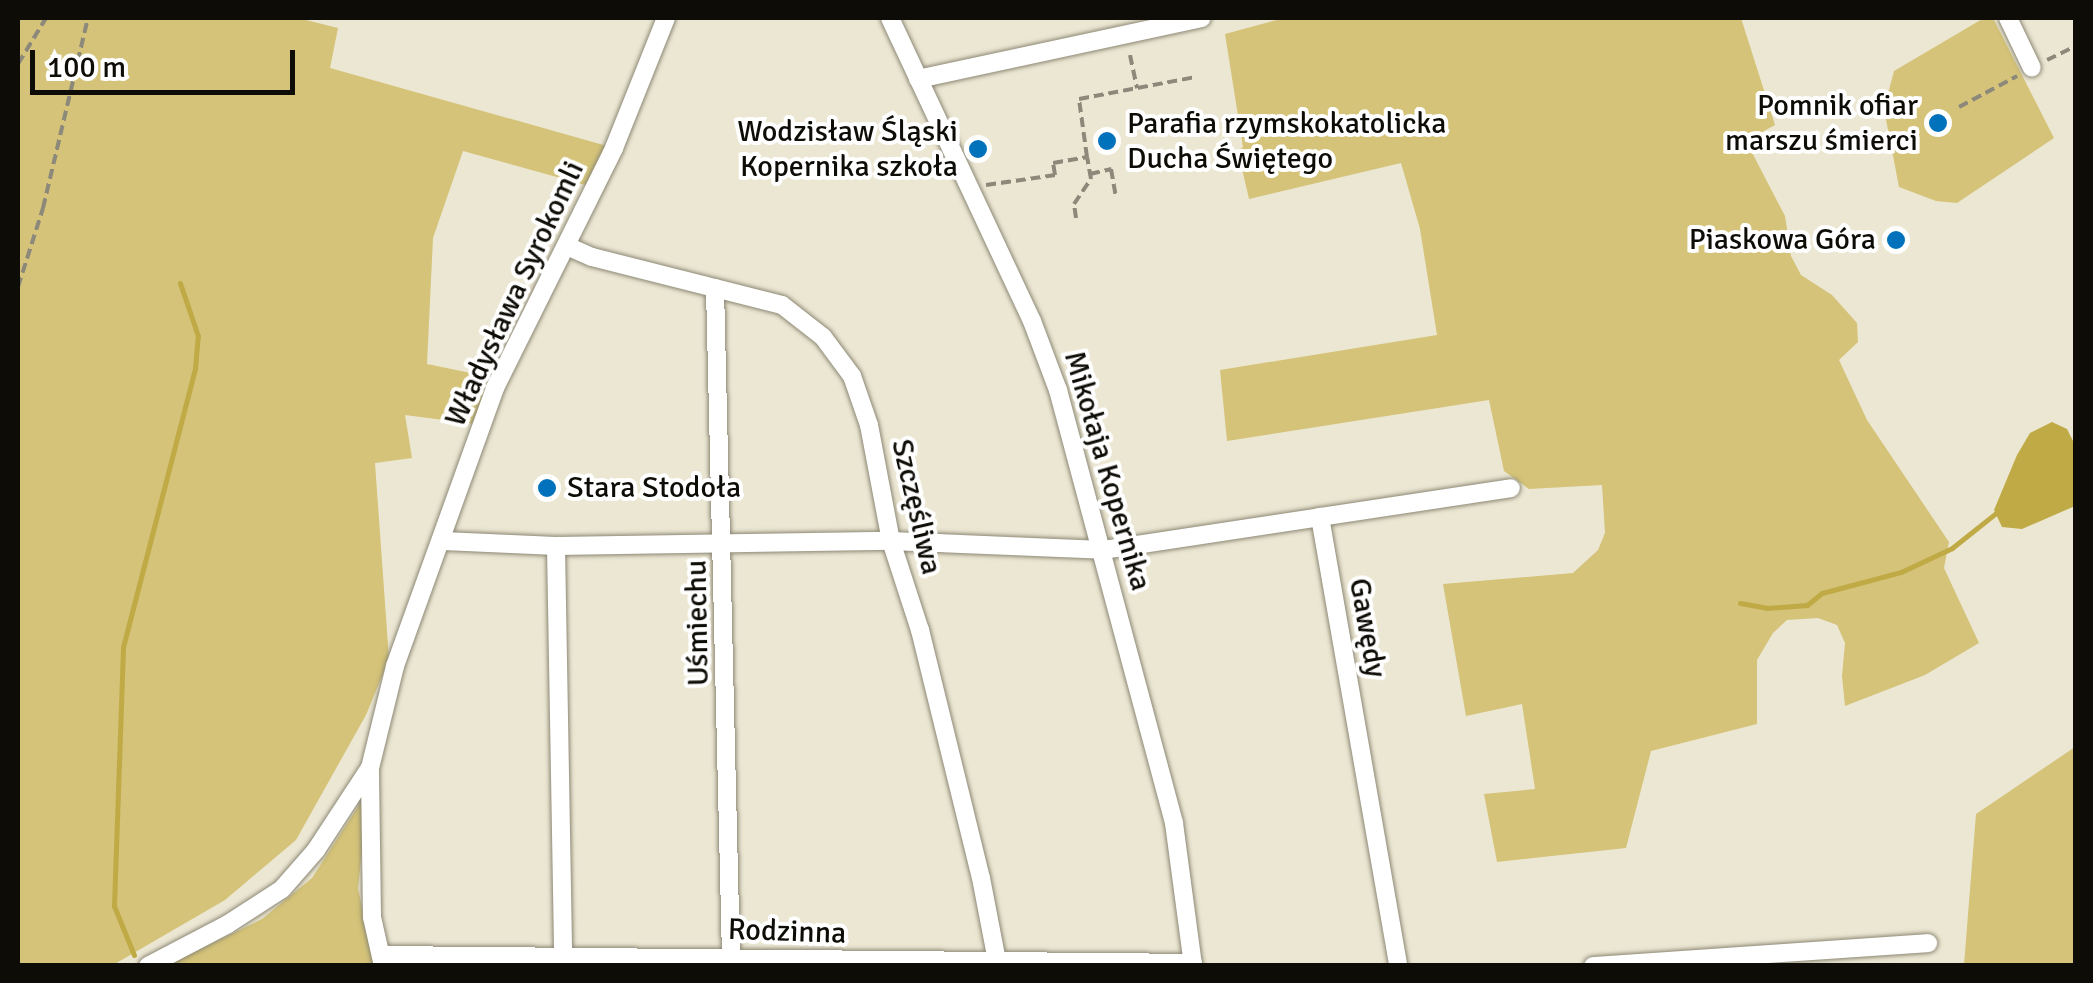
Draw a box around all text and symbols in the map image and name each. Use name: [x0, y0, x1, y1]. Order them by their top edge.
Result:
scale bar: [35, 30, 300, 92]
text: 100 m: [47, 49, 126, 86]
place label: Pomnik ofiar marszu śmierci: [1725, 88, 1918, 158]
place label: Parafia rzymskokatolicka Ducha Świętego: [1127, 106, 1447, 176]
marker: Pomnik ofiar marszu śmierci: [1927, 112, 1949, 134]
place label: Wodzisław Śląski Kopernika szkoła: [737, 114, 958, 184]
marker: Parafia rzymskokatolicka Ducha Świętego: [1096, 130, 1118, 152]
marker: Wodzisław Śląski Kopernika szkoła: [967, 138, 989, 160]
street label: Władysława Syrokomli: [438, 156, 592, 432]
place label: Piaskowa Góra: [1689, 222, 1876, 258]
marker: Piaskowa Góra: [1885, 229, 1907, 251]
street label: Mikołaja Kopernika: [1056, 347, 1158, 595]
street label: Szczęśliwa: [883, 436, 949, 578]
place label: Stara Stodoła: [567, 470, 741, 506]
marker: Stara Stodoła: [536, 477, 558, 499]
street label: Uśmiechu: [679, 560, 717, 686]
street label: Gawędy: [1341, 575, 1393, 681]
street label: Rodzinna: [727, 912, 847, 952]

